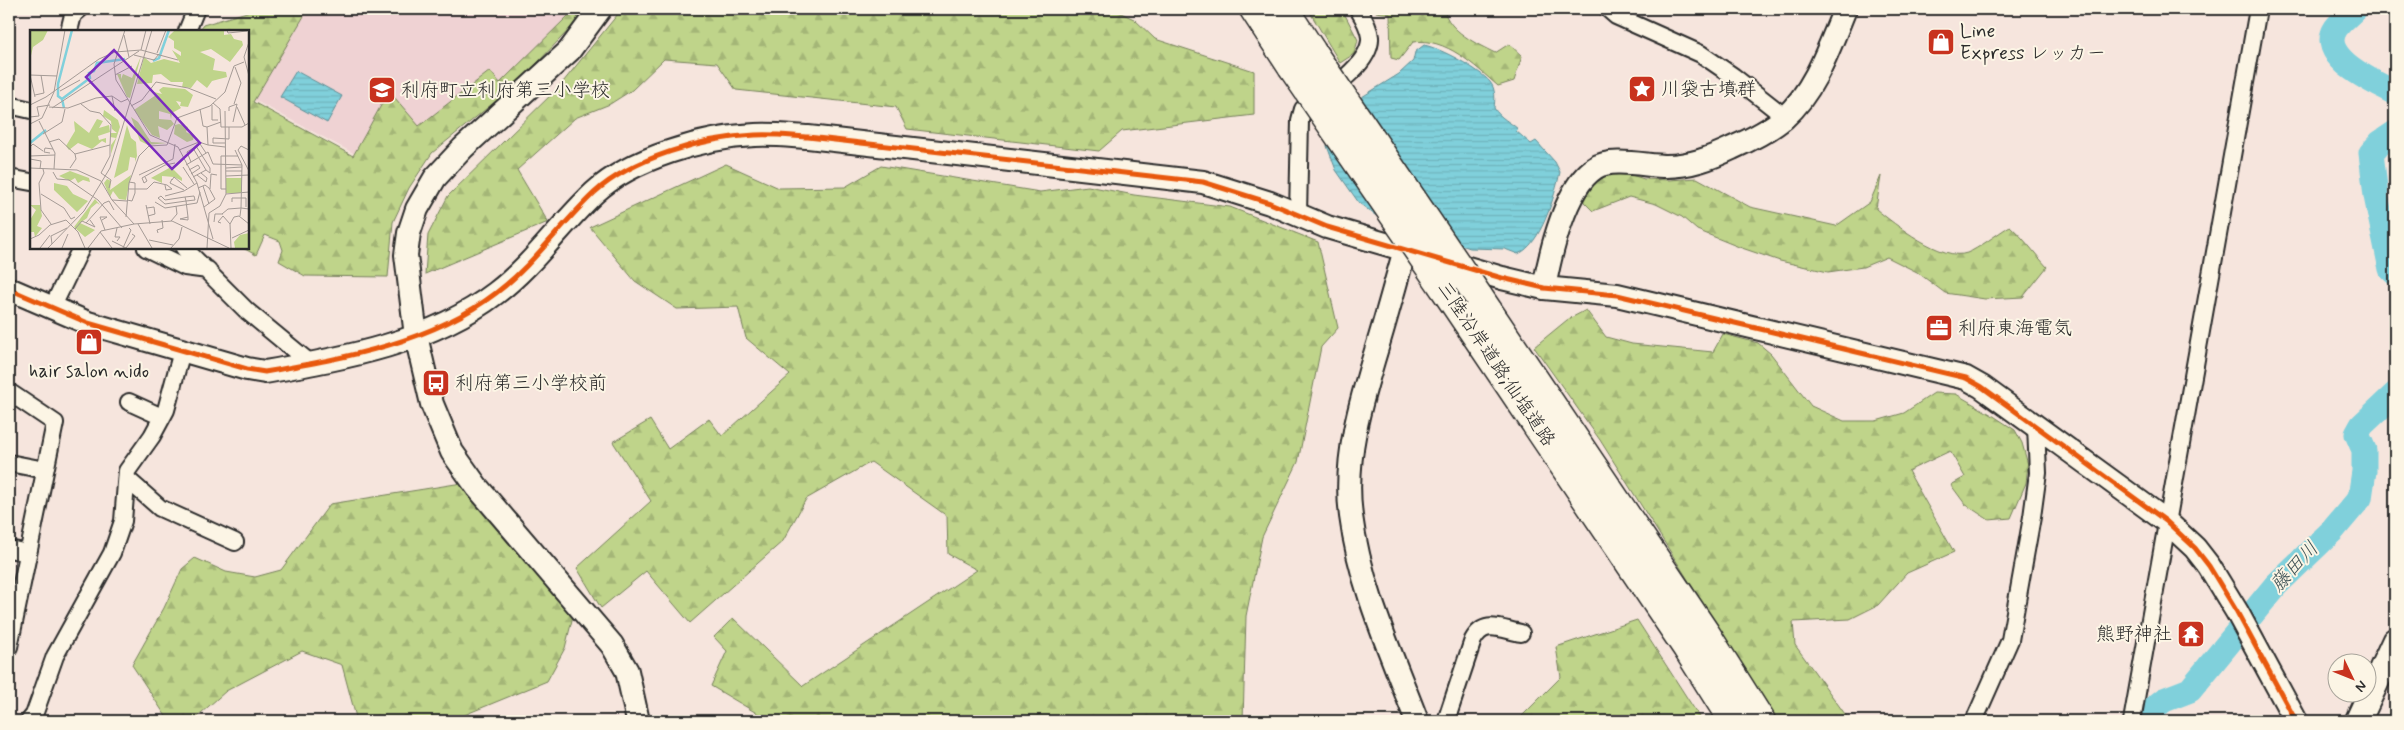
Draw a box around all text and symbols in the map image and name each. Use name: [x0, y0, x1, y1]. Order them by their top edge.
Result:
place label: Line Express レッカー: [1960, 19, 2106, 66]
shop icon: Line Express レッカー: [1926, 27, 1956, 57]
inset map: [30, 30, 249, 249]
place icon: 川袋古墳群: [1627, 74, 1657, 104]
school or university icon: 利府町立利府第三小学校: [367, 75, 397, 105]
place label: 川袋古墳群: [1661, 77, 1756, 102]
place label: 利府町立利府第三小学校: [401, 78, 610, 103]
street label: 三陸沿岸道路;仙塩道路: [1431, 276, 1561, 452]
office icon: 利府東海電気: [1924, 313, 1954, 343]
place label: 利府東海電気: [1958, 316, 2072, 341]
shop icon: hair salon nido: [74, 327, 104, 357]
place label: hair salon nido: [29, 359, 149, 384]
bus stop icon: 利府第三小学校前: [421, 368, 451, 398]
place label: 利府第三小学校前: [455, 371, 607, 396]
water label: 藤田川: [2265, 536, 2325, 598]
temple icon: 熊野神社: [2176, 619, 2206, 649]
place label: 熊野神社: [2096, 622, 2172, 647]
north arrow: [2326, 652, 2376, 702]
text: N: [2351, 677, 2371, 696]

